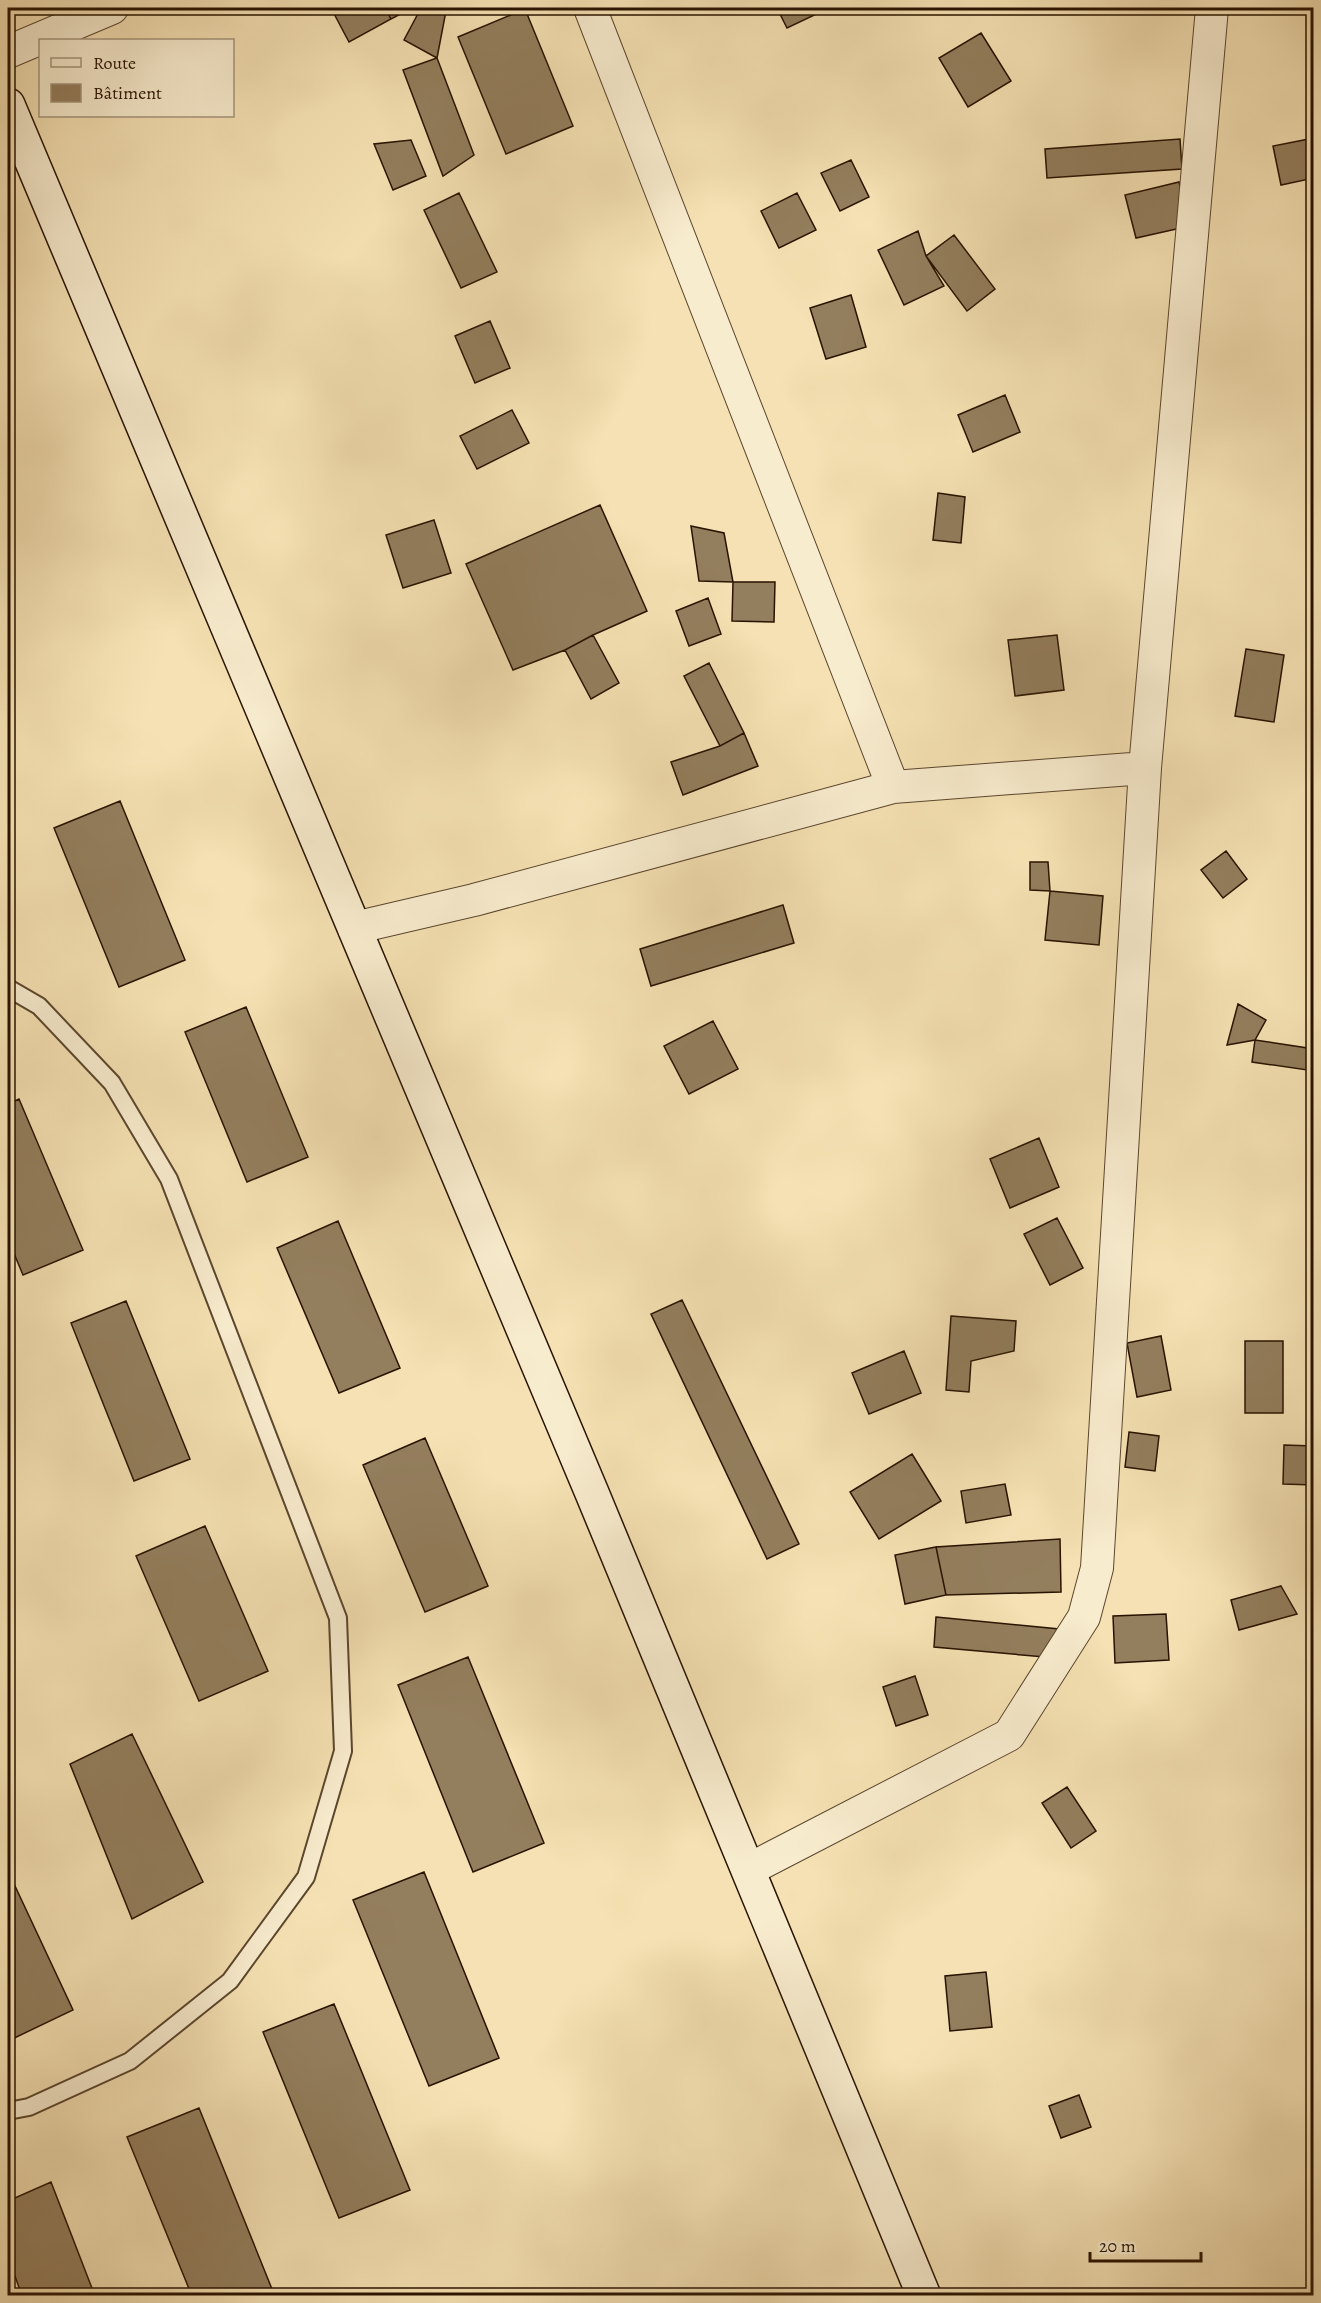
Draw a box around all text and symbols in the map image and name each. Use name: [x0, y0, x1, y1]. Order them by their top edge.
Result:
legend: [39, 39, 234, 117]
text: Route: [93, 51, 136, 75]
text: Bâtiment: [93, 81, 162, 105]
scale bar: [1090, 2225, 1201, 2263]
text: 20 m: [1099, 2234, 1136, 2258]

